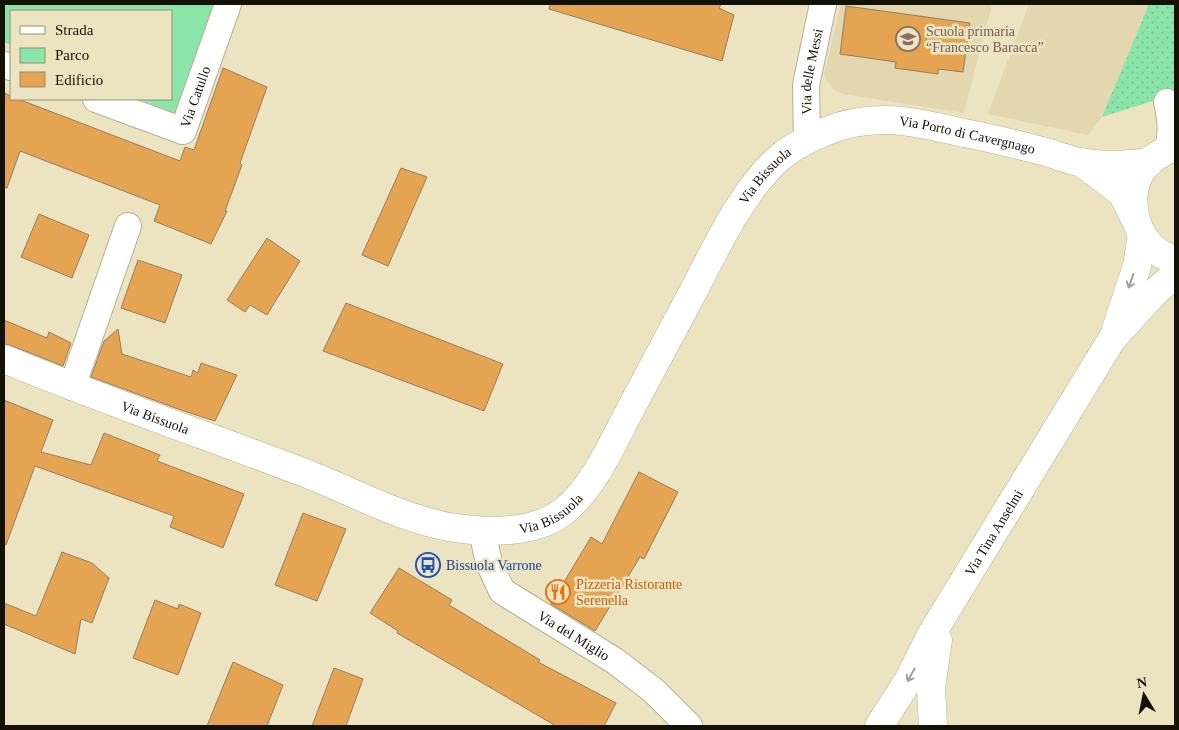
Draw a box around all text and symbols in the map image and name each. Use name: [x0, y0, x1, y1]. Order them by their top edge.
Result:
legend: [10, 10, 172, 100]
text: Strada: [55, 22, 94, 38]
place label: Scuola primaria “Francesco Baracca”: [926, 24, 1044, 55]
school or university icon: Scuola primaria “Francesco Baracca”: [895, 26, 921, 52]
street label: Via delle Messi: [799, 27, 826, 115]
text: Parco: [55, 47, 89, 63]
street label: Via Catullo: [178, 64, 213, 130]
text: Edificio: [55, 72, 103, 88]
street label: Via Porto di Cavergnago: [898, 114, 1037, 157]
street label: Via Bissuola: [736, 144, 795, 207]
one-way arrow: [1126, 273, 1136, 289]
street label: Via Bissuola: [119, 399, 192, 438]
street label: Via Tina Anselmi: [962, 487, 1026, 579]
street label: Via Bissuola: [518, 490, 586, 537]
bus stop icon: Bissuola Varrone: [415, 552, 441, 578]
place label: Bissuola Varrone: [446, 558, 542, 573]
place label: Pizzeria Ristorante Serenella: [576, 577, 682, 608]
restaurant icon: Pizzeria Ristorante Serenella: [545, 579, 571, 605]
street label: Via del Miglio: [535, 608, 612, 664]
one-way arrow: [906, 667, 916, 681]
north arrow: [1119, 670, 1169, 720]
text: N: [1136, 674, 1148, 691]

